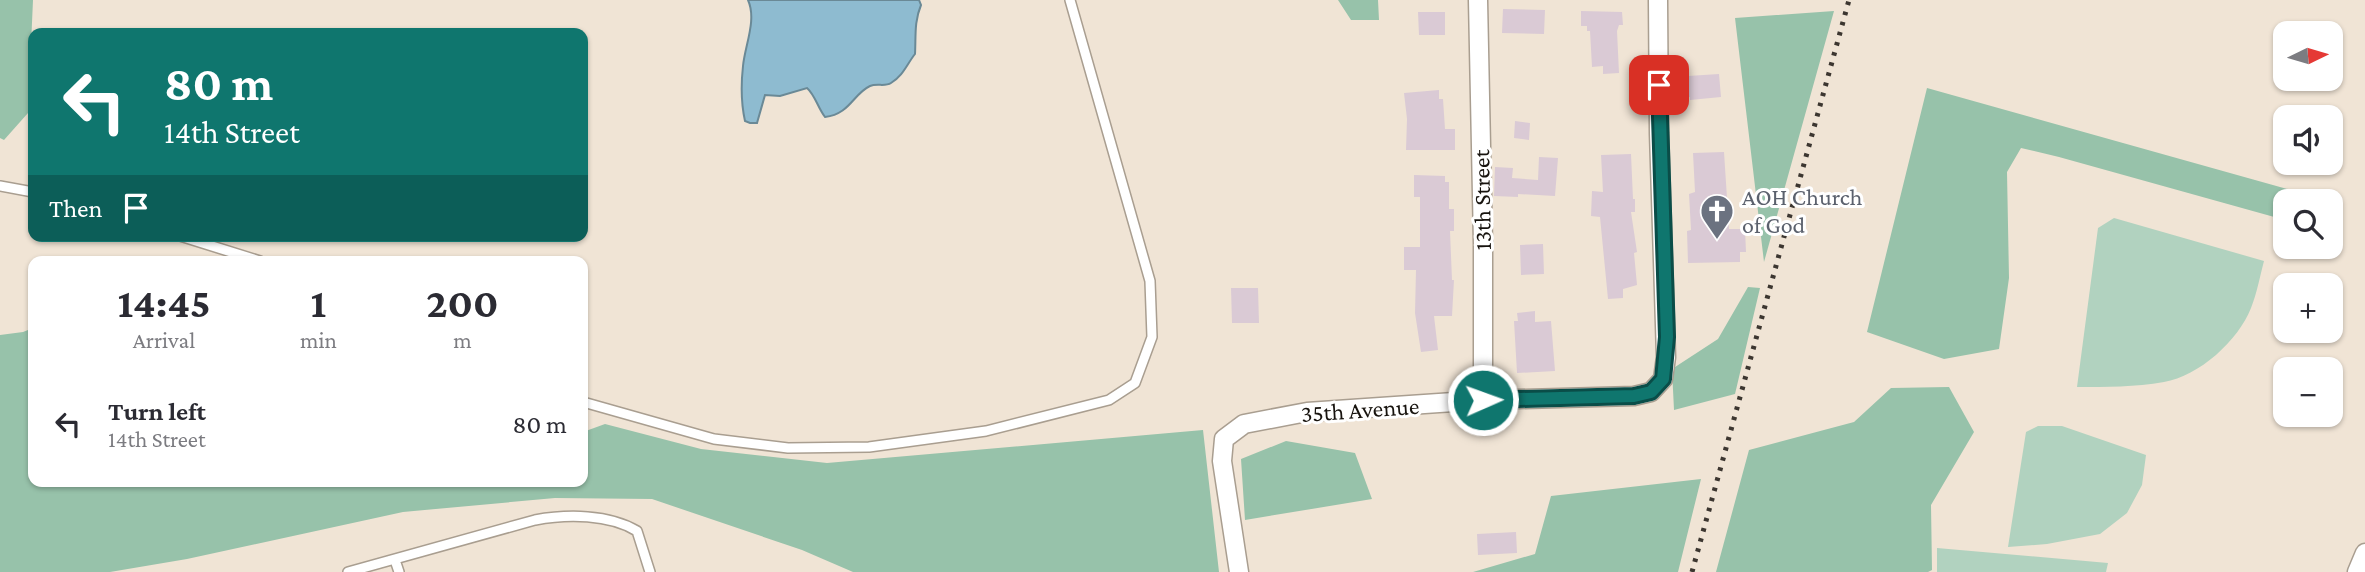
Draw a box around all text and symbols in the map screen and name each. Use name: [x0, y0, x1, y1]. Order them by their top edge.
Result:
north arrow: [2273, 21, 2343, 91]
map controls: [2273, 21, 2343, 427]
pin: [1629, 55, 1689, 115]
icon: left: [49, 56, 140, 147]
text: 80 m: [164, 56, 273, 111]
icon: arrive: [1640, 66, 1678, 104]
button: sound: [2273, 105, 2343, 175]
text: 14th Street: [164, 114, 300, 150]
street label: 13th Street: [1467, 148, 1496, 251]
place label: AOH Church of God: [1742, 183, 1862, 238]
icon: arrive: [117, 189, 155, 227]
button: search: [2273, 189, 2343, 259]
church icon: AOH Church of God: [1698, 192, 1736, 241]
text: Then: [49, 194, 103, 223]
button: +: [2273, 273, 2343, 343]
text: 14:45: [117, 279, 210, 326]
text: 1: [310, 279, 326, 326]
text: 200: [426, 279, 499, 326]
text: Arrival: [133, 327, 195, 353]
text: min: [300, 327, 337, 353]
text: m: [453, 327, 472, 353]
button: −: [2273, 357, 2343, 427]
position arrow: [1446, 363, 1520, 437]
street label: 35th Avenue: [1300, 392, 1420, 427]
text: Turn left: [108, 397, 206, 426]
icon: left: [49, 405, 87, 443]
text: 80 m: [513, 410, 567, 439]
text: 14th Street: [108, 426, 206, 452]

